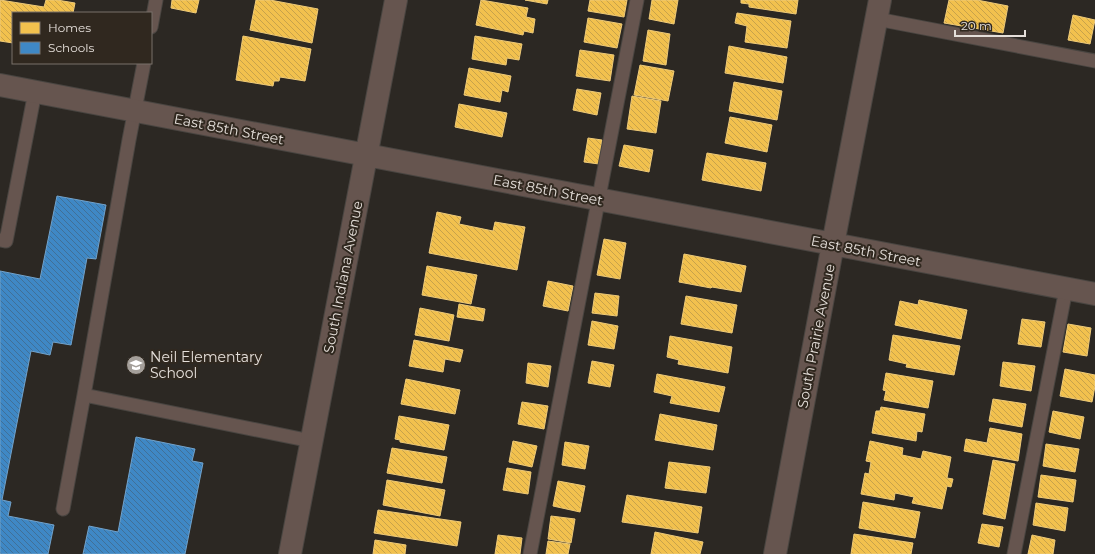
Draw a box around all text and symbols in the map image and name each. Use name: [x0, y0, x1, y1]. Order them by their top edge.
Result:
legend: [12, 12, 152, 64]
scale bar: [955, 12, 1025, 38]
text: 20 m: [961, 18, 992, 33]
text: Homes: [48, 20, 91, 35]
text: Schools: [48, 40, 94, 55]
street label: East 85th Street: [172, 110, 286, 149]
street label: East 85th Street: [491, 171, 605, 210]
street label: South Indiana Avenue: [319, 199, 367, 355]
street label: East 85th Street: [809, 232, 923, 271]
street label: South Prairie Avenue: [793, 262, 839, 410]
place label: Neil Elementary School: [150, 348, 263, 382]
school or university icon: Neil Elementary School: [125, 354, 147, 376]

